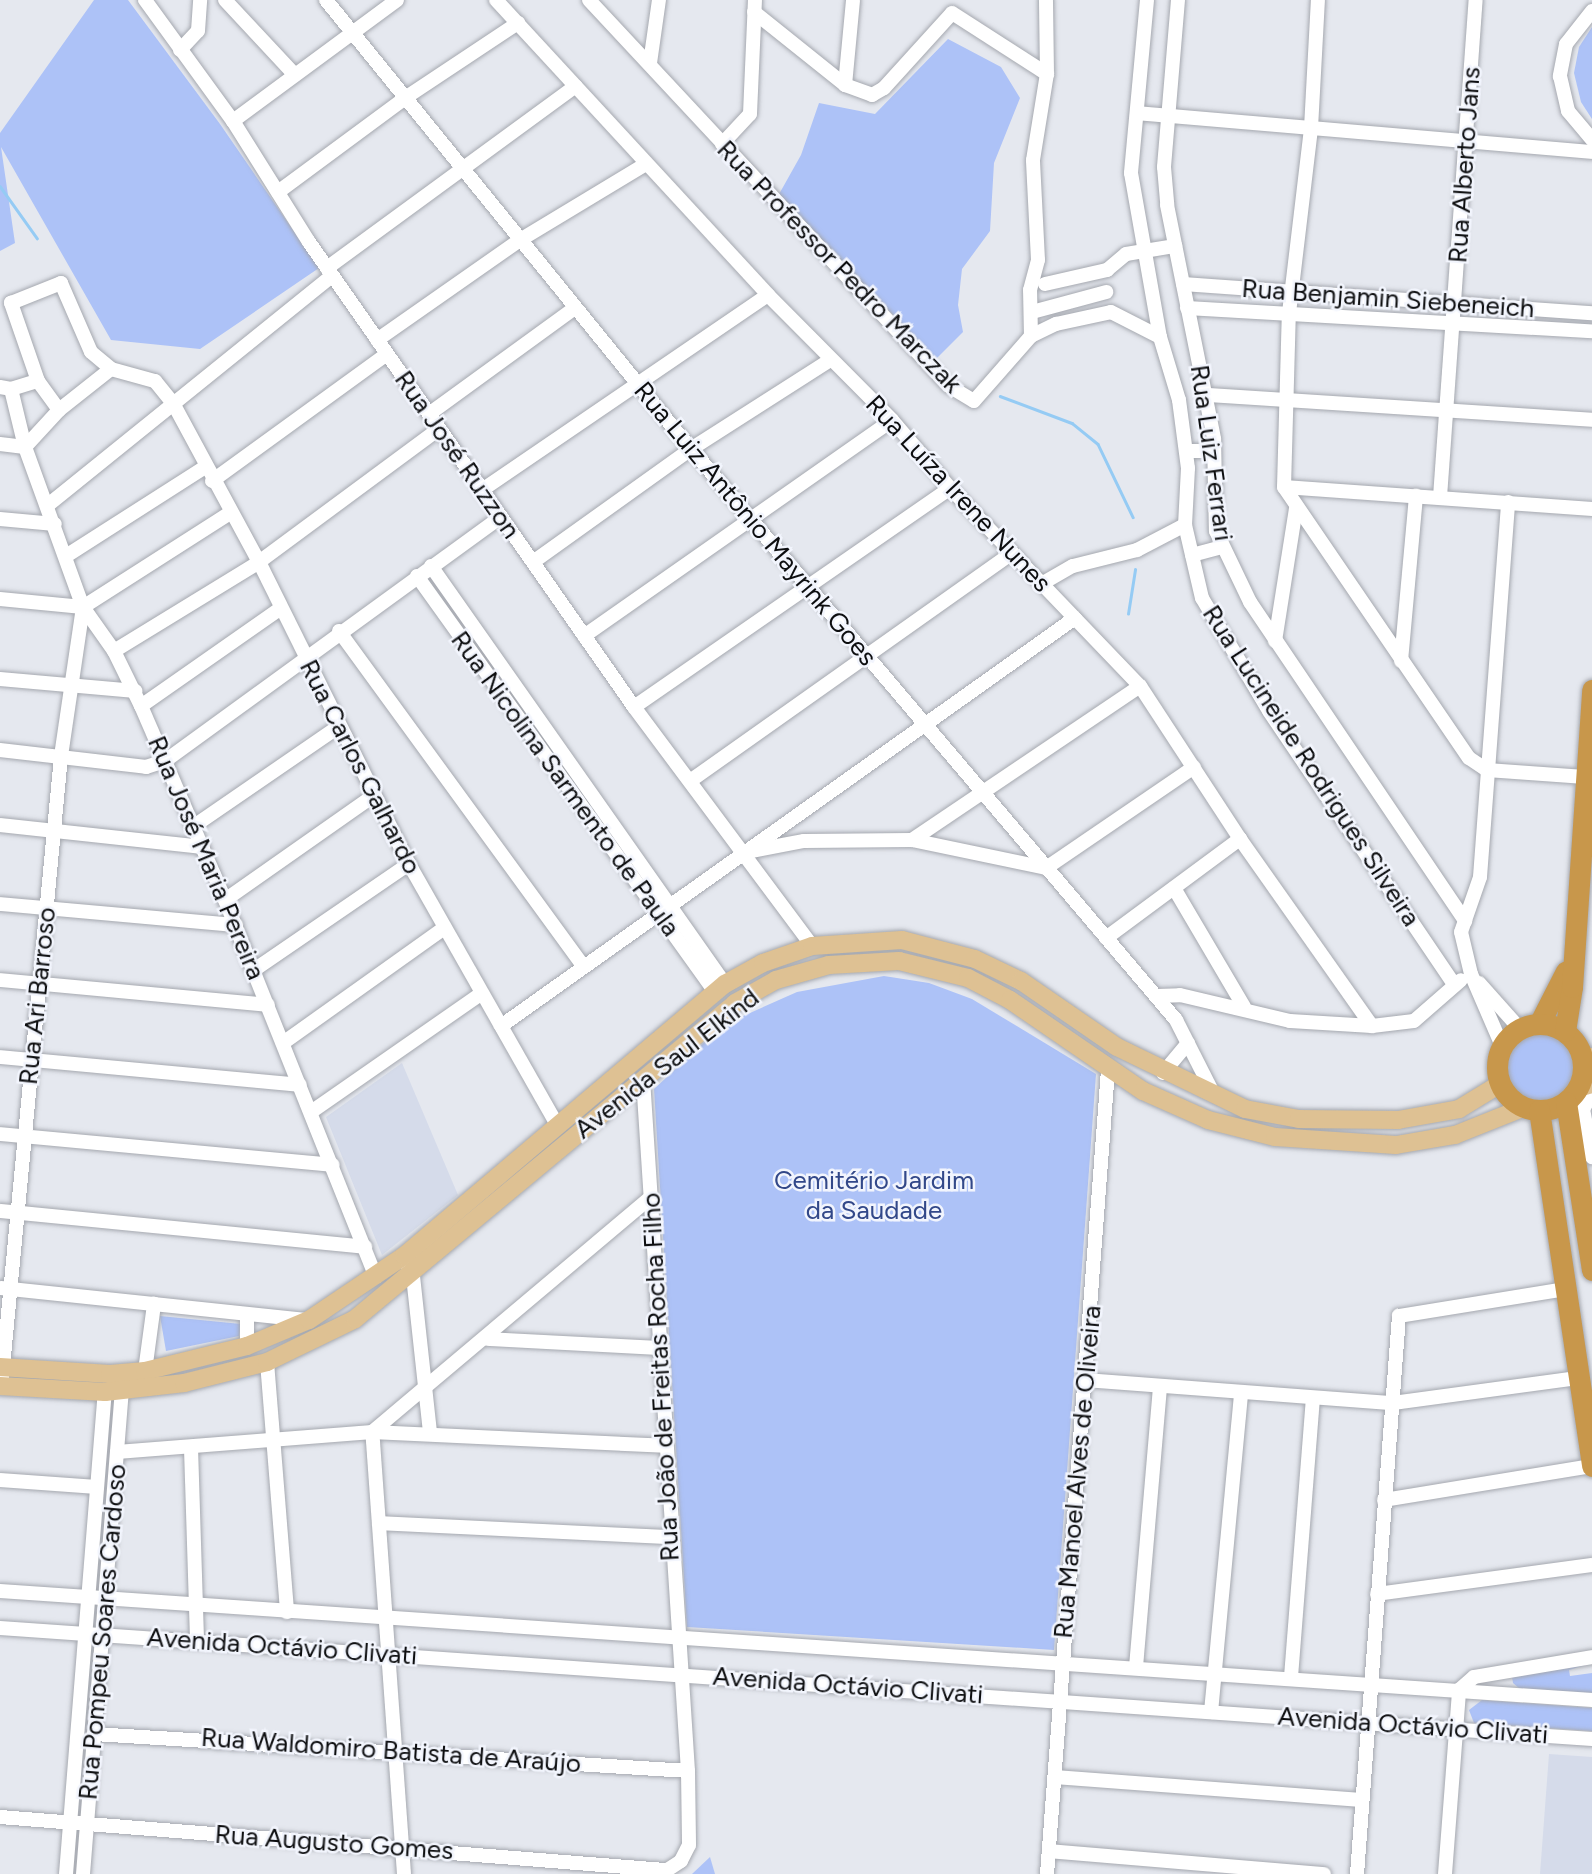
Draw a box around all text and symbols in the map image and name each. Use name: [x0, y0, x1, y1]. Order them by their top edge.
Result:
street label: Rua Alberto Jans: [1443, 66, 1487, 264]
street label: Rua Professor Pedro Marczak: [710, 134, 968, 400]
street label: Rua Benjamin Siebeneich: [1241, 273, 1535, 325]
street label: Rua Luiz Ferrari: [1183, 363, 1239, 543]
street label: Rua José Ruzzon: [388, 365, 526, 545]
street label: Rua Luiz Antônio Mayrink Goes: [627, 376, 883, 672]
street label: Rua Luíza Irene Nunes: [859, 389, 1057, 599]
street label: Rua Lucineide Rodrigues Silveira: [1195, 600, 1427, 932]
street label: Rua Nicolina Sarmento de Paula: [444, 625, 686, 943]
street label: Rua Carlos Galhardo: [292, 655, 428, 879]
street label: Rua José Maria Pereira: [141, 732, 271, 984]
street label: Rua Ari Barroso: [13, 906, 63, 1086]
street label: Avenida Saul Elkind: [569, 982, 765, 1146]
park label: Cemitério Jardim da Saudade: [774, 1165, 974, 1226]
street label: Rua João de Freitas Rocha Filho: [636, 1192, 686, 1562]
street label: Rua Manoel Alves de Oliveira: [1048, 1304, 1108, 1640]
street label: Rua Pompeu Soares Cardoso: [73, 1463, 133, 1801]
street label: Avenida Octávio Clivati: [146, 1622, 418, 1672]
street label: Avenida Octávio Clivati: [712, 1661, 984, 1711]
street label: Avenida Octávio Clivati: [1277, 1701, 1549, 1751]
street label: Rua Waldomiro Batista de Araújo: [200, 1722, 582, 1780]
street label: Rua Augusto Gomes: [214, 1819, 454, 1867]

